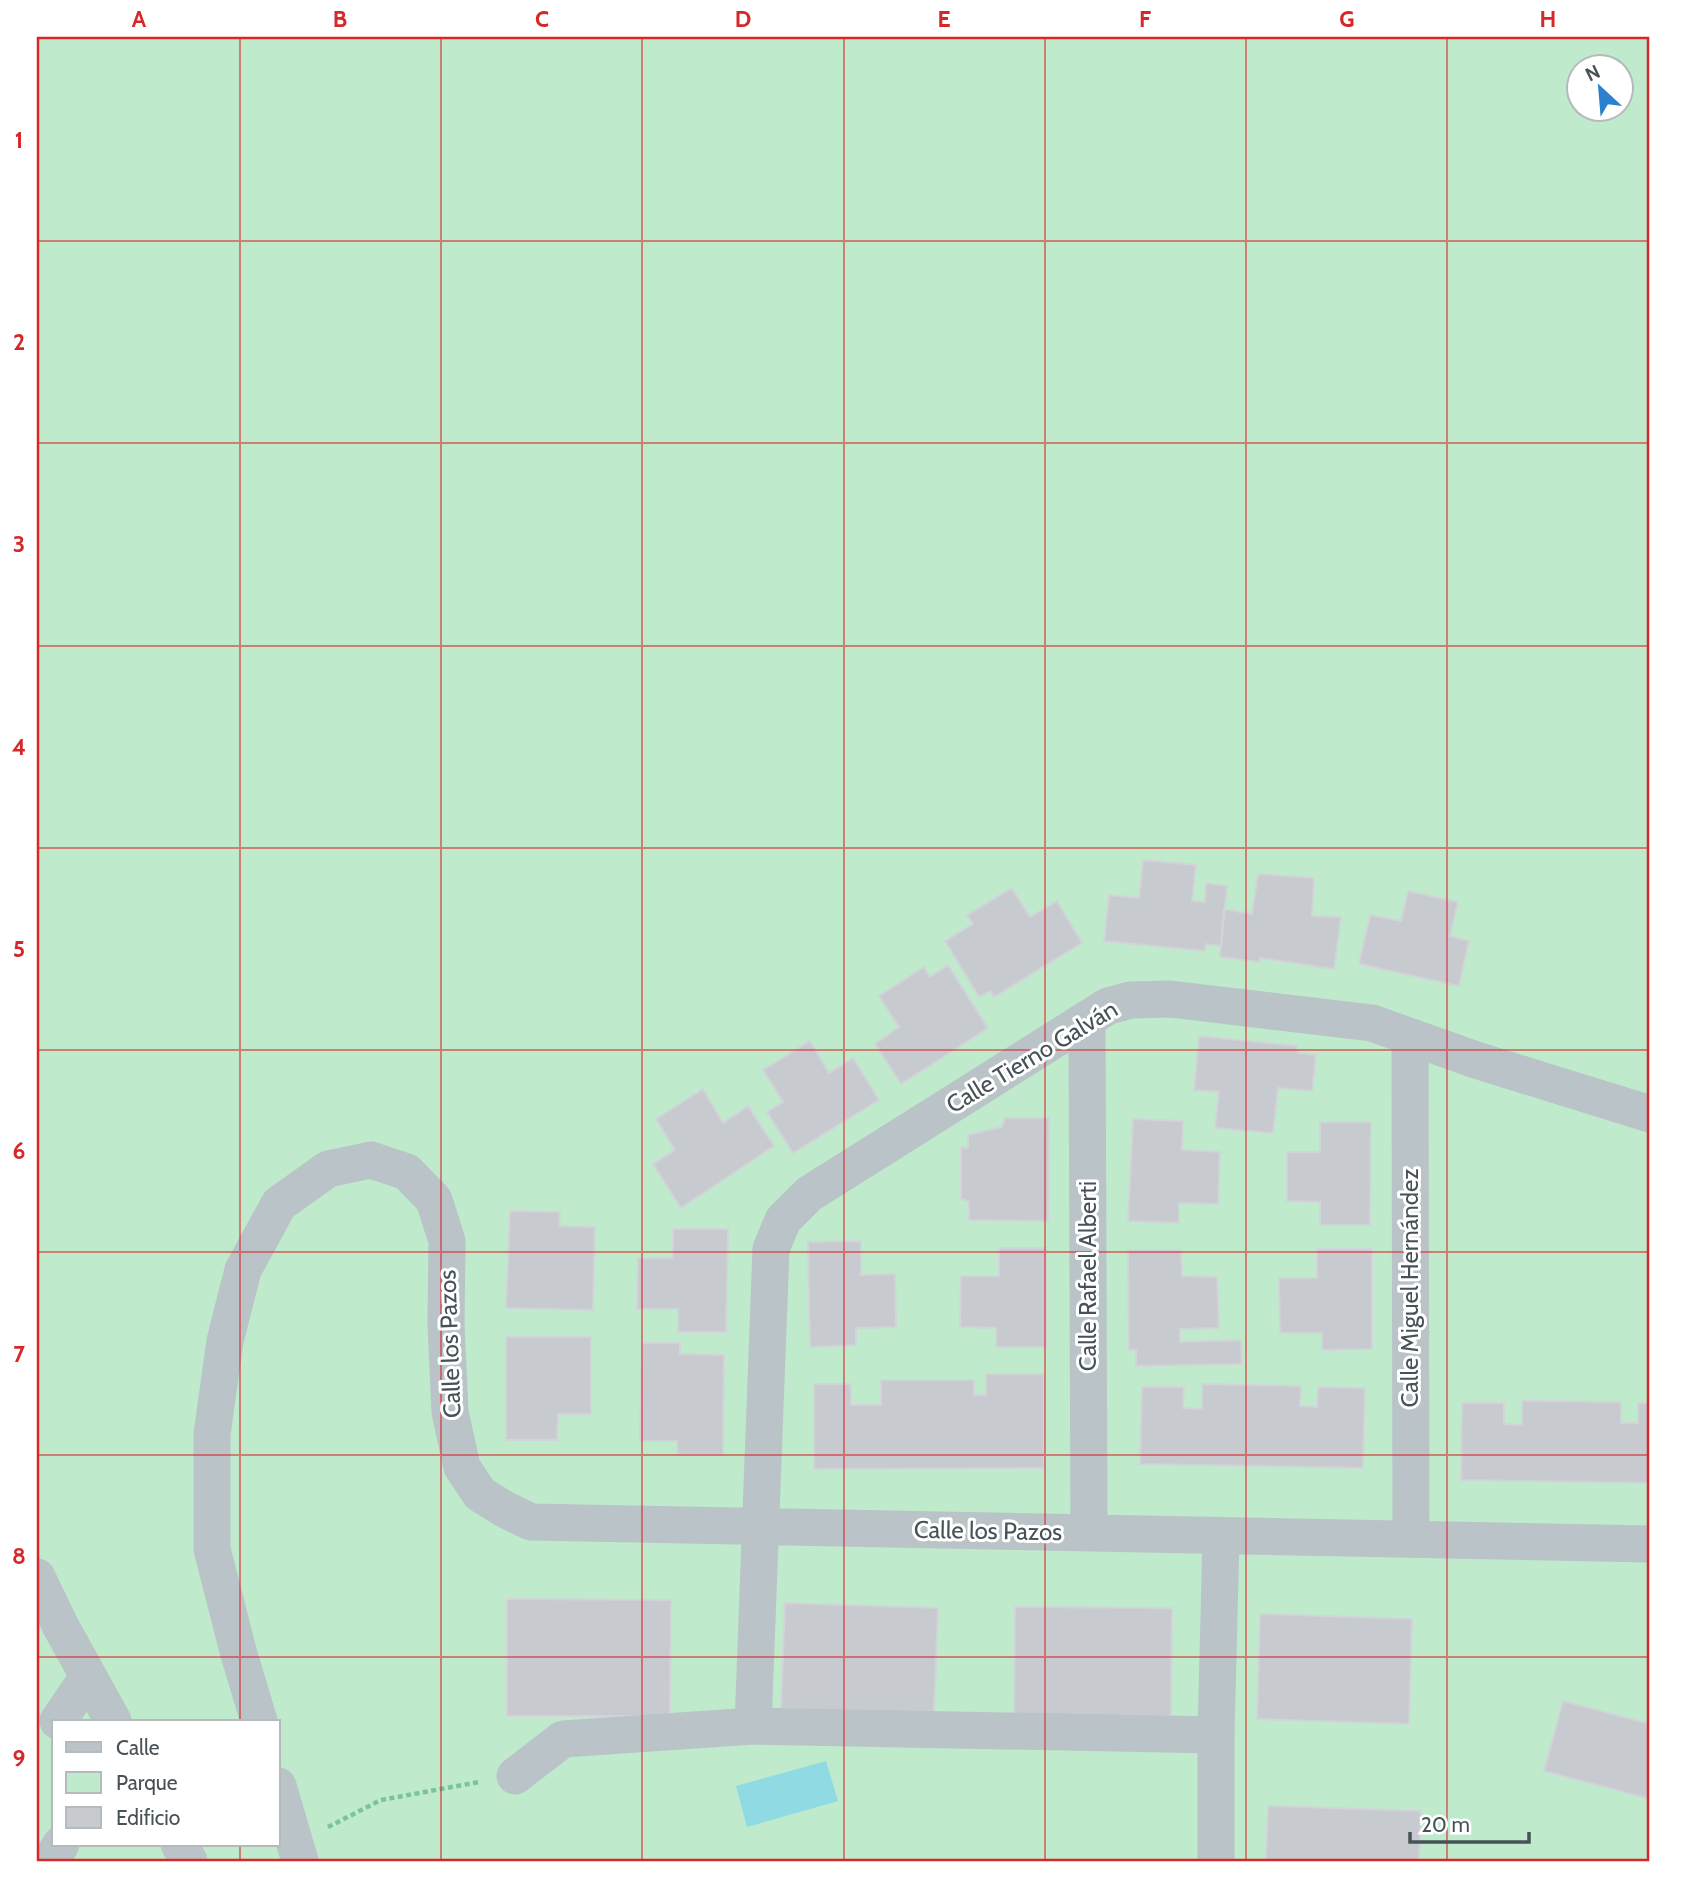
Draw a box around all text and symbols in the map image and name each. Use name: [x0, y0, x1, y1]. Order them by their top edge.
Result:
text: A: [132, 5, 147, 33]
text: B: [333, 5, 347, 33]
text: C: [535, 5, 549, 33]
text: D: [735, 5, 751, 33]
text: E: [937, 5, 951, 33]
text: F: [1139, 5, 1151, 33]
text: G: [1339, 5, 1355, 33]
text: H: [1540, 5, 1556, 33]
north arrow: [1564, 52, 1634, 122]
text: N: [1582, 60, 1604, 86]
text: 1: [15, 126, 23, 154]
text: 2: [13, 328, 25, 356]
text: 3: [13, 530, 25, 558]
text: 4: [12, 733, 26, 761]
text: 5: [13, 935, 25, 963]
street label: Calle Tierno Galván: [941, 994, 1123, 1119]
text: 6: [13, 1137, 25, 1165]
street label: Calle Miguel Hernández: [1395, 1168, 1424, 1408]
street label: Calle Rafael Alberti: [1073, 1181, 1102, 1371]
street label: Calle los Pazos: [432, 1269, 467, 1419]
text: 7: [13, 1340, 25, 1368]
street label: Calle los Pazos: [914, 1515, 1062, 1546]
text: 8: [12, 1542, 26, 1570]
legend: [52, 1720, 280, 1846]
text: Calle: [116, 1735, 160, 1760]
text: 9: [13, 1744, 25, 1772]
text: Parque: [116, 1770, 178, 1795]
scale bar: [1410, 1800, 1530, 1844]
text: Edificio: [116, 1805, 180, 1830]
text: 20 m: [1421, 1812, 1470, 1837]

